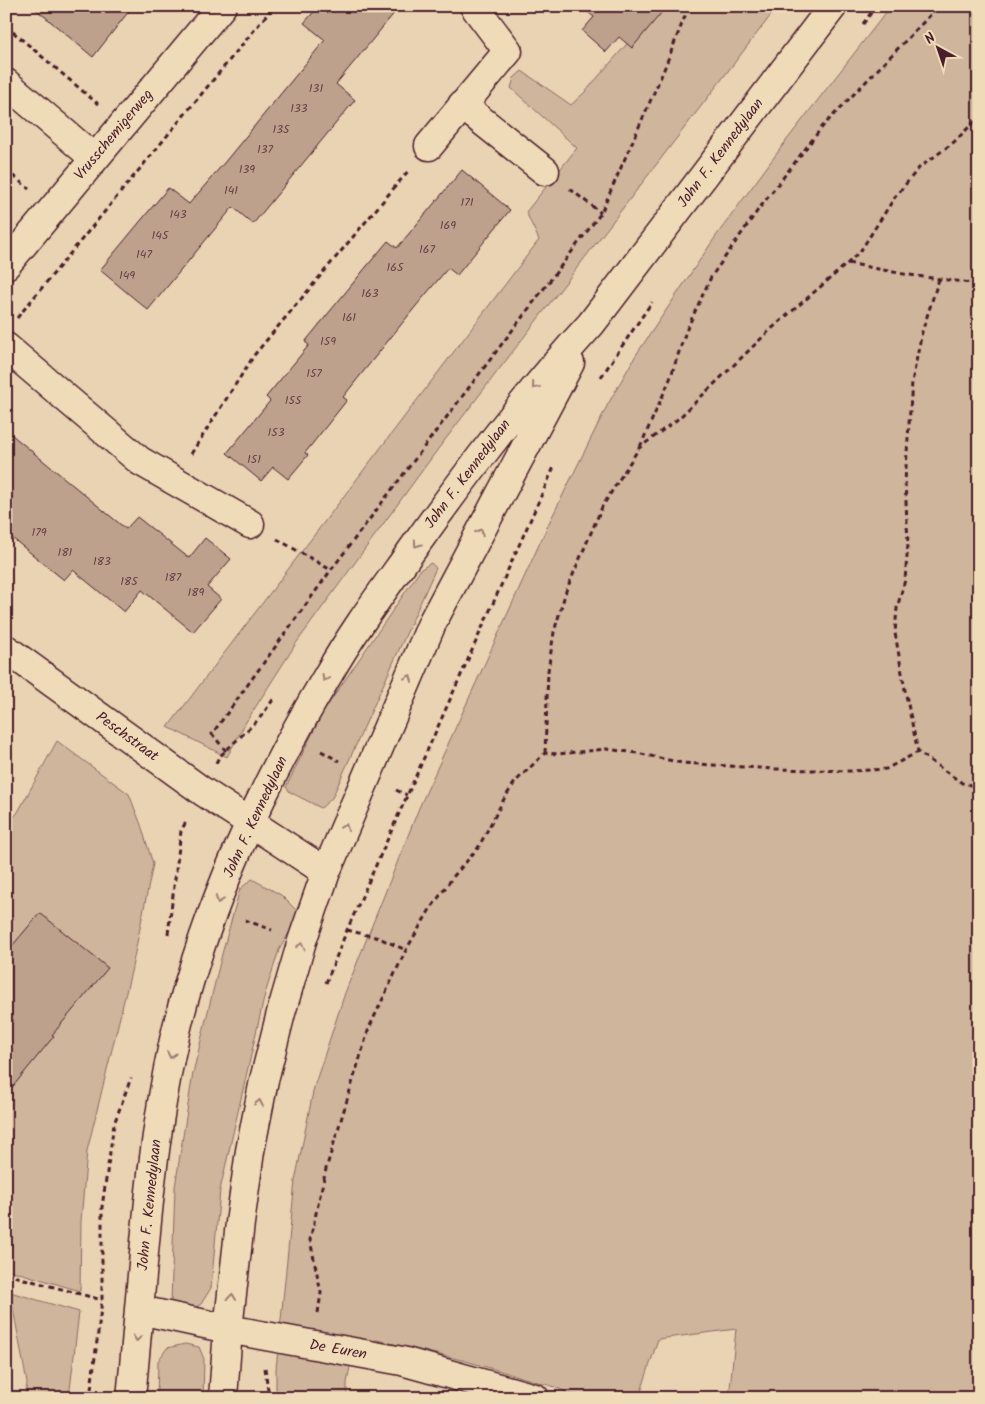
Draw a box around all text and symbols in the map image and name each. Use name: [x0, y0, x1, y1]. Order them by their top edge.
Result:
north arrow: [912, 22, 962, 72]
text: N: [920, 27, 941, 50]
house number: 131: [309, 79, 323, 98]
street label: Vrusschemigerweg: [69, 84, 159, 186]
street label: John F. Kennedylaan: [672, 93, 770, 213]
house number: 133: [290, 99, 308, 118]
house number: 135: [272, 120, 291, 139]
house number: 137: [257, 140, 274, 159]
house number: 139: [239, 160, 255, 179]
house number: 141: [224, 181, 238, 200]
house number: 171: [460, 193, 474, 212]
house number: 143: [169, 205, 187, 224]
house number: 169: [440, 216, 456, 235]
house number: 145: [152, 226, 170, 245]
house number: 167: [419, 240, 435, 259]
house number: 147: [136, 245, 152, 264]
house number: 165: [387, 258, 405, 277]
house number: 149: [119, 266, 135, 285]
house number: 163: [361, 284, 379, 303]
house number: 161: [342, 308, 356, 327]
house number: 159: [320, 332, 336, 351]
house number: 157: [306, 364, 322, 383]
one-way arrow: [532, 381, 541, 390]
house number: 155: [285, 391, 303, 410]
street label: John F. Kennedylaan: [419, 414, 517, 534]
house number: 153: [267, 423, 285, 442]
house number: 151: [247, 450, 261, 469]
house number: 179: [31, 523, 47, 542]
one-way arrow: [474, 528, 484, 537]
one-way arrow: [414, 538, 422, 547]
house number: 181: [58, 543, 73, 562]
house number: 183: [93, 552, 111, 571]
house number: 187: [165, 568, 182, 587]
house number: 185: [120, 572, 139, 591]
house number: 189: [188, 583, 205, 602]
one-way arrow: [322, 673, 332, 682]
one-way arrow: [402, 674, 413, 683]
street label: Peschstraat: [90, 706, 164, 768]
street label: John F. Kennedylaan: [217, 752, 295, 882]
one-way arrow: [339, 823, 350, 832]
one-way arrow: [214, 895, 225, 904]
one-way arrow: [295, 942, 305, 950]
one-way arrow: [166, 1051, 177, 1060]
one-way arrow: [254, 1098, 264, 1107]
street label: John F. Kennedylaan: [131, 1138, 169, 1272]
one-way arrow: [226, 1293, 237, 1301]
street label: De Euren: [307, 1333, 369, 1367]
one-way arrow: [132, 1334, 143, 1342]

